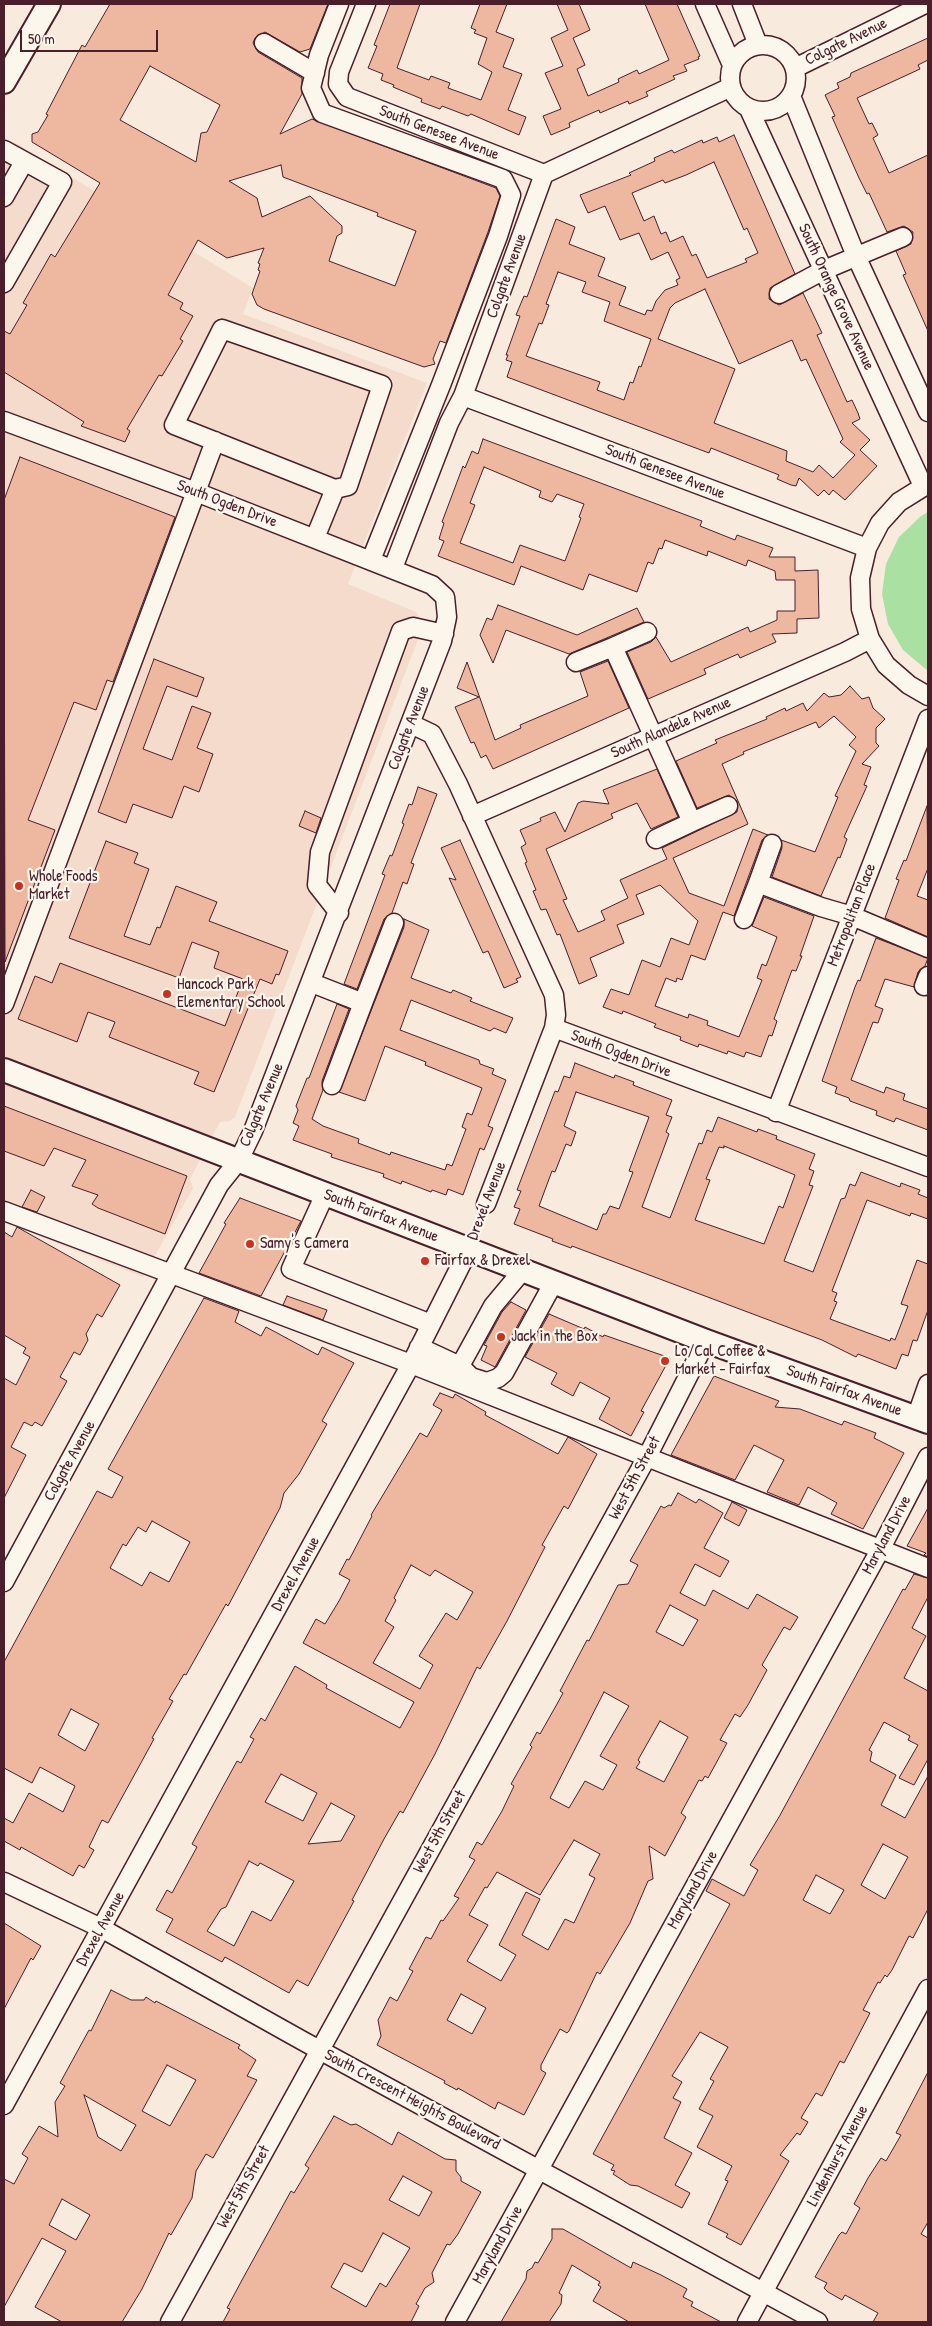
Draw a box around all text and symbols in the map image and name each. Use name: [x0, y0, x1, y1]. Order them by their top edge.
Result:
street label: Colgate Avenue: [802, 14, 890, 70]
scale bar: [22, 20, 160, 52]
text: 50 m: [28, 28, 55, 49]
street label: South Genesee Avenue: [376, 101, 502, 165]
street label: South Orange Grove Avenue: [794, 221, 878, 373]
street label: Colgate Avenue: [483, 231, 531, 321]
street label: South Genesee Avenue: [602, 440, 728, 504]
street label: South Ogden Drive: [174, 476, 280, 532]
street label: Colgate Avenue: [384, 683, 434, 773]
street label: South Alandele Avenue: [608, 693, 734, 763]
street label: Metropolitan Place: [824, 861, 880, 969]
place label: Whole Foods Market: [29, 867, 98, 905]
marker: Whole Foods Market: [13, 880, 25, 892]
place label: Hancock Park Elementary School: [177, 975, 285, 1013]
marker: Hancock Park Elementary School: [161, 988, 173, 1000]
street label: South Ogden Drive: [568, 1026, 674, 1082]
street label: Colgate Avenue: [236, 1060, 288, 1150]
street label: Drexel Avenue: [463, 1159, 511, 1243]
street label: South Fairfax Avenue: [321, 1185, 441, 1247]
place label: Samy's Camera: [260, 1234, 348, 1254]
marker: Samy's Camera: [244, 1238, 256, 1250]
place label: Fairfax & Drexel: [435, 1251, 530, 1271]
marker: Fairfax & Drexel: [419, 1255, 431, 1267]
place label: Jack in the Box: [511, 1327, 598, 1347]
marker: Jack in the Box: [495, 1331, 507, 1343]
place label: Lo/Cal Coffee & Market - Fairfax: [675, 1342, 770, 1380]
marker: Lo/Cal Coffee & Market - Fairfax: [659, 1355, 671, 1367]
street label: South Fairfax Avenue: [784, 1361, 904, 1421]
street label: Colgate Avenue: [40, 1417, 100, 1505]
street label: West 5th Street: [605, 1433, 665, 1523]
street label: Maryland Drive: [858, 1492, 916, 1578]
street label: Drexel Avenue: [268, 1533, 324, 1615]
street label: West 5th Street: [409, 1787, 471, 1877]
street label: Maryland Drive: [664, 1848, 722, 1932]
street label: Drexel Avenue: [73, 1888, 129, 1970]
street label: South Crescent Heights Boulevard: [321, 2046, 503, 2154]
street label: Lindenhurst Avenue: [803, 2102, 873, 2210]
street label: West 5th Street: [213, 2142, 275, 2232]
street label: Maryland Drive: [469, 2203, 527, 2287]

